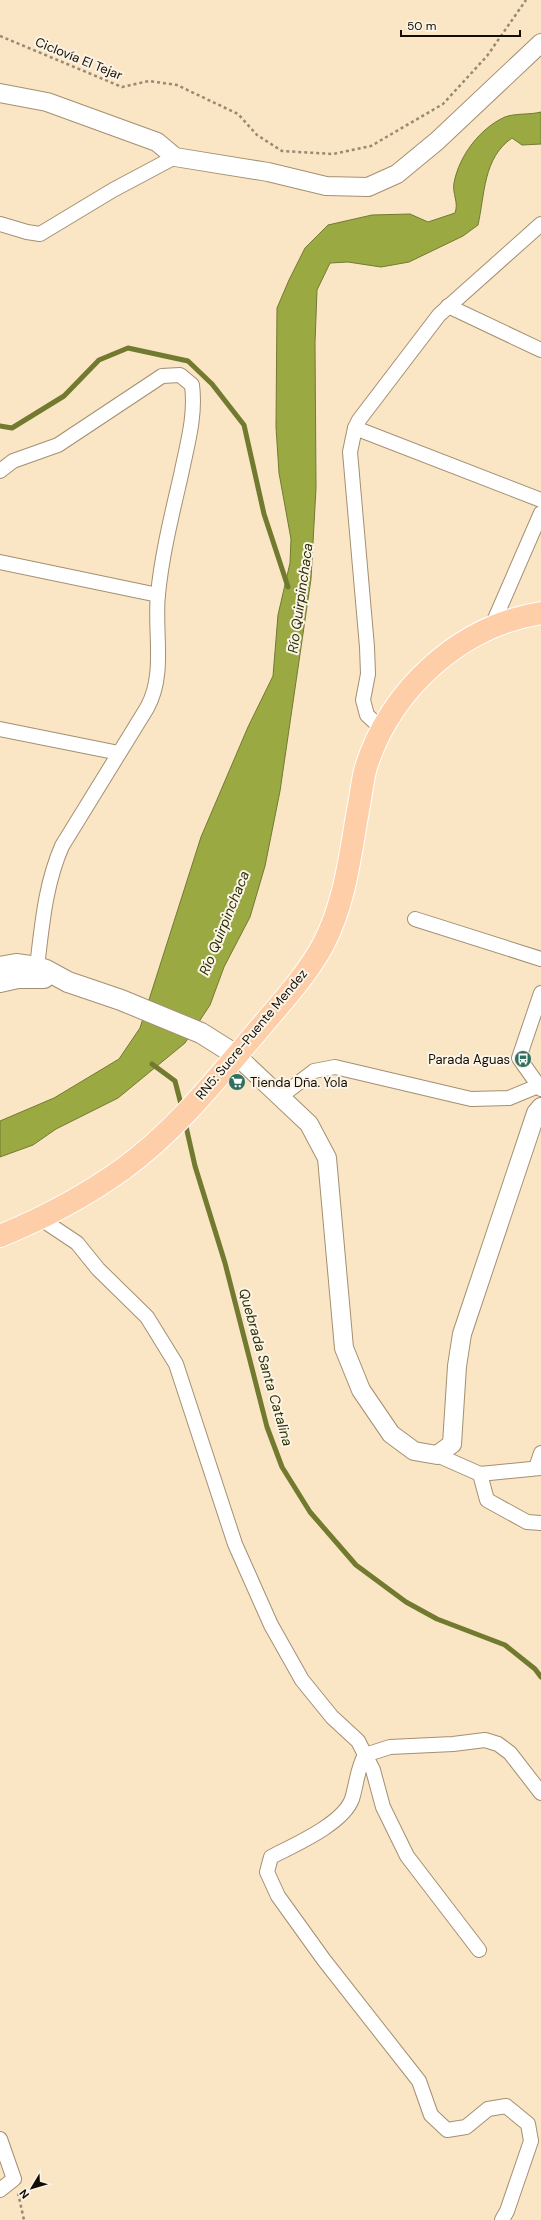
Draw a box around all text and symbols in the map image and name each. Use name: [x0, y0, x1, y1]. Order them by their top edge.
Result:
scale bar: [401, 12, 520, 38]
text: 50 m: [407, 18, 436, 34]
street label: Ciclovía El Tejar: [33, 33, 125, 84]
water label: Río Quirpinchaca: [283, 542, 317, 654]
water label: Río Quirpinchaca: [195, 868, 253, 978]
street label: RN5: Sucre-Puente Mendez: [192, 966, 311, 1103]
bus stop icon: Parada Aguas: [513, 1049, 533, 1069]
place label: Parada Aguas: [428, 1051, 510, 1068]
supermarket icon: Tienda Dña. Yola: [227, 1072, 247, 1092]
place label: Tienda Dña. Yola: [250, 1074, 348, 1091]
water label: Quebrada Santa Catalina: [235, 1286, 297, 1448]
north arrow: [12, 2168, 52, 2208]
text: N: [16, 2187, 32, 2202]

